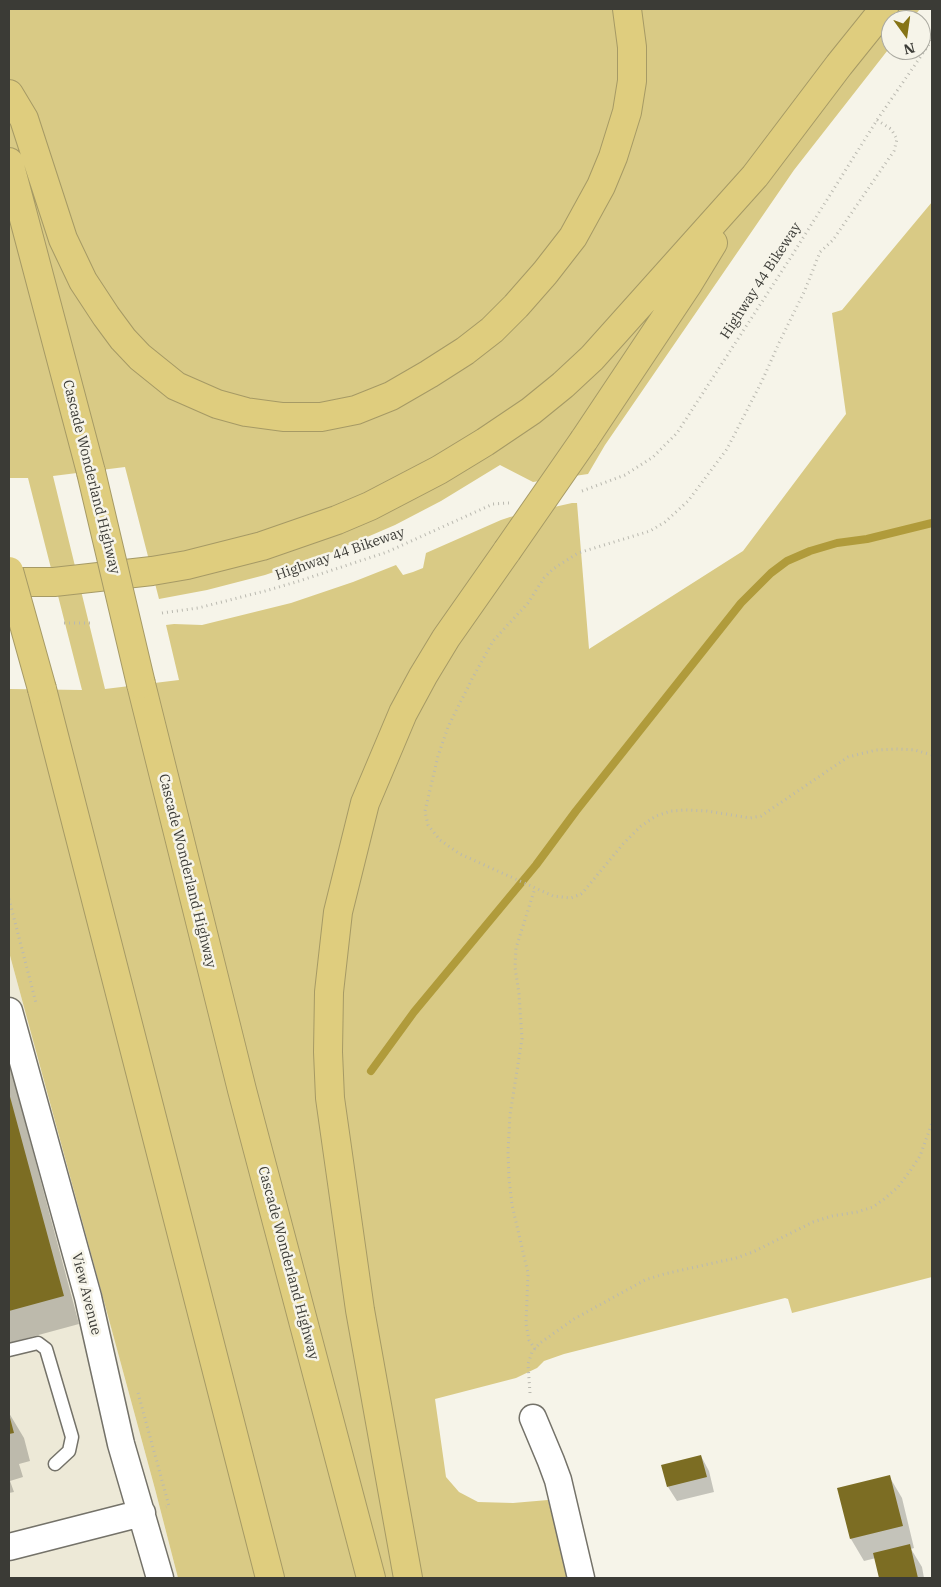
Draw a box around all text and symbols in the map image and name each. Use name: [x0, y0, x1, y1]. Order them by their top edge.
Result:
north arrow: [881, 10, 931, 60]
text: N: [902, 39, 917, 59]
street label: Highway 44 Bikeway: [717, 220, 805, 342]
street label: Cascade Wonderland Highway: [59, 378, 123, 576]
street label: Highway 44 Bikeway: [273, 524, 407, 584]
street label: Cascade Wonderland Highway: [155, 772, 219, 970]
street label: Cascade Wonderland Highway: [254, 1165, 322, 1361]
street label: View Avenue: [68, 1251, 104, 1337]

